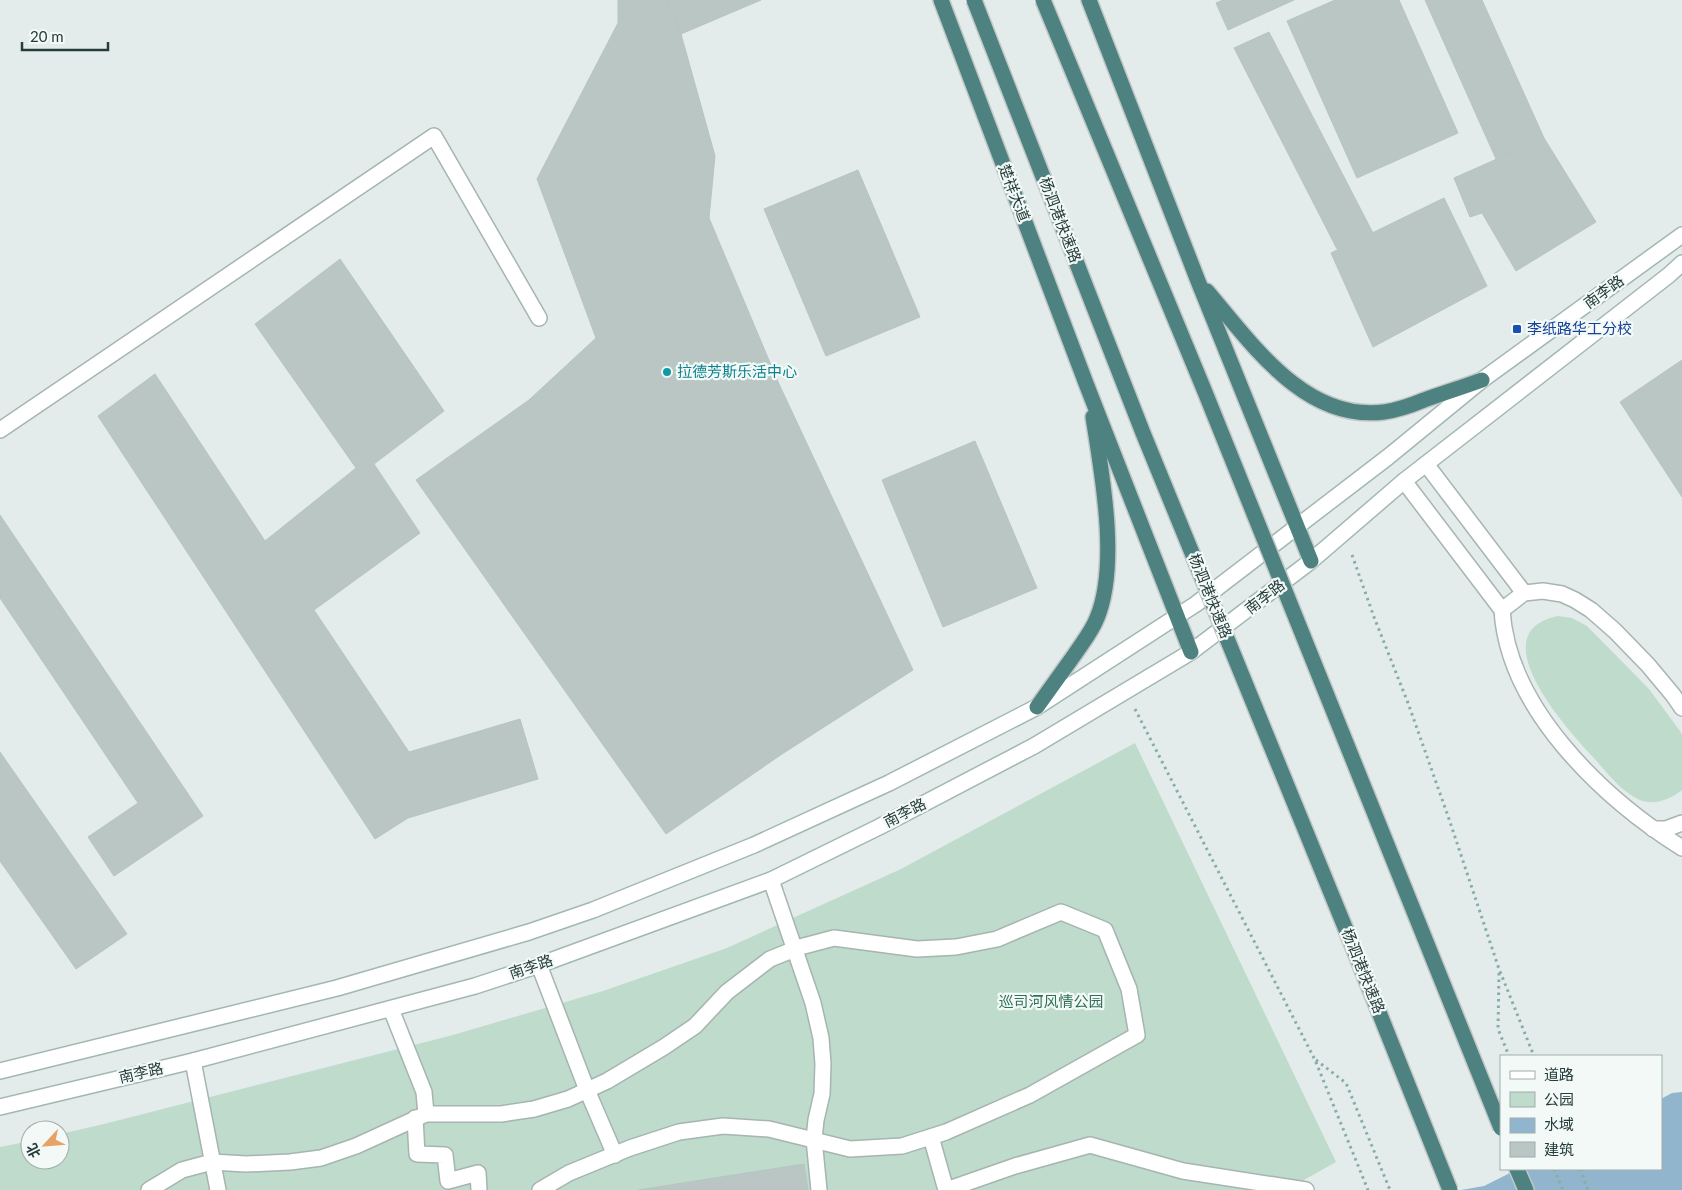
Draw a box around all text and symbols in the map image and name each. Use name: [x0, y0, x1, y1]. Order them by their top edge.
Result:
scale bar: [22, 20, 109, 52]
text: 20 m: [30, 27, 64, 45]
street label: 楚祥大道: [996, 161, 1034, 224]
street label: 杨泗港快速路: [1036, 174, 1085, 265]
street label: 南李路: [1580, 271, 1627, 312]
place label: 李纸路华工分校: [1527, 319, 1632, 337]
marker: 李纸路华工分校: [1511, 323, 1523, 335]
place label: 拉德芳斯乐活中心: [677, 362, 797, 380]
marker: 拉德芳斯乐活中心: [661, 366, 673, 378]
street label: 杨泗港快速路: [1186, 551, 1236, 641]
street label: 南李路: [1241, 575, 1288, 617]
street label: 南李路: [880, 794, 929, 830]
street label: 杨泗港快速路: [1339, 926, 1389, 1016]
street label: 南李路: [506, 950, 555, 982]
park label: 巡司河风情公园: [998, 992, 1104, 1010]
legend: [1500, 1055, 1662, 1170]
street label: 南李路: [117, 1058, 165, 1086]
text: 道路: [1544, 1065, 1574, 1083]
text: 公园: [1544, 1090, 1574, 1108]
text: 水域: [1544, 1115, 1574, 1133]
north arrow: [20, 1120, 70, 1170]
text: 建筑: [1544, 1140, 1574, 1158]
text: 北: [22, 1141, 44, 1161]

